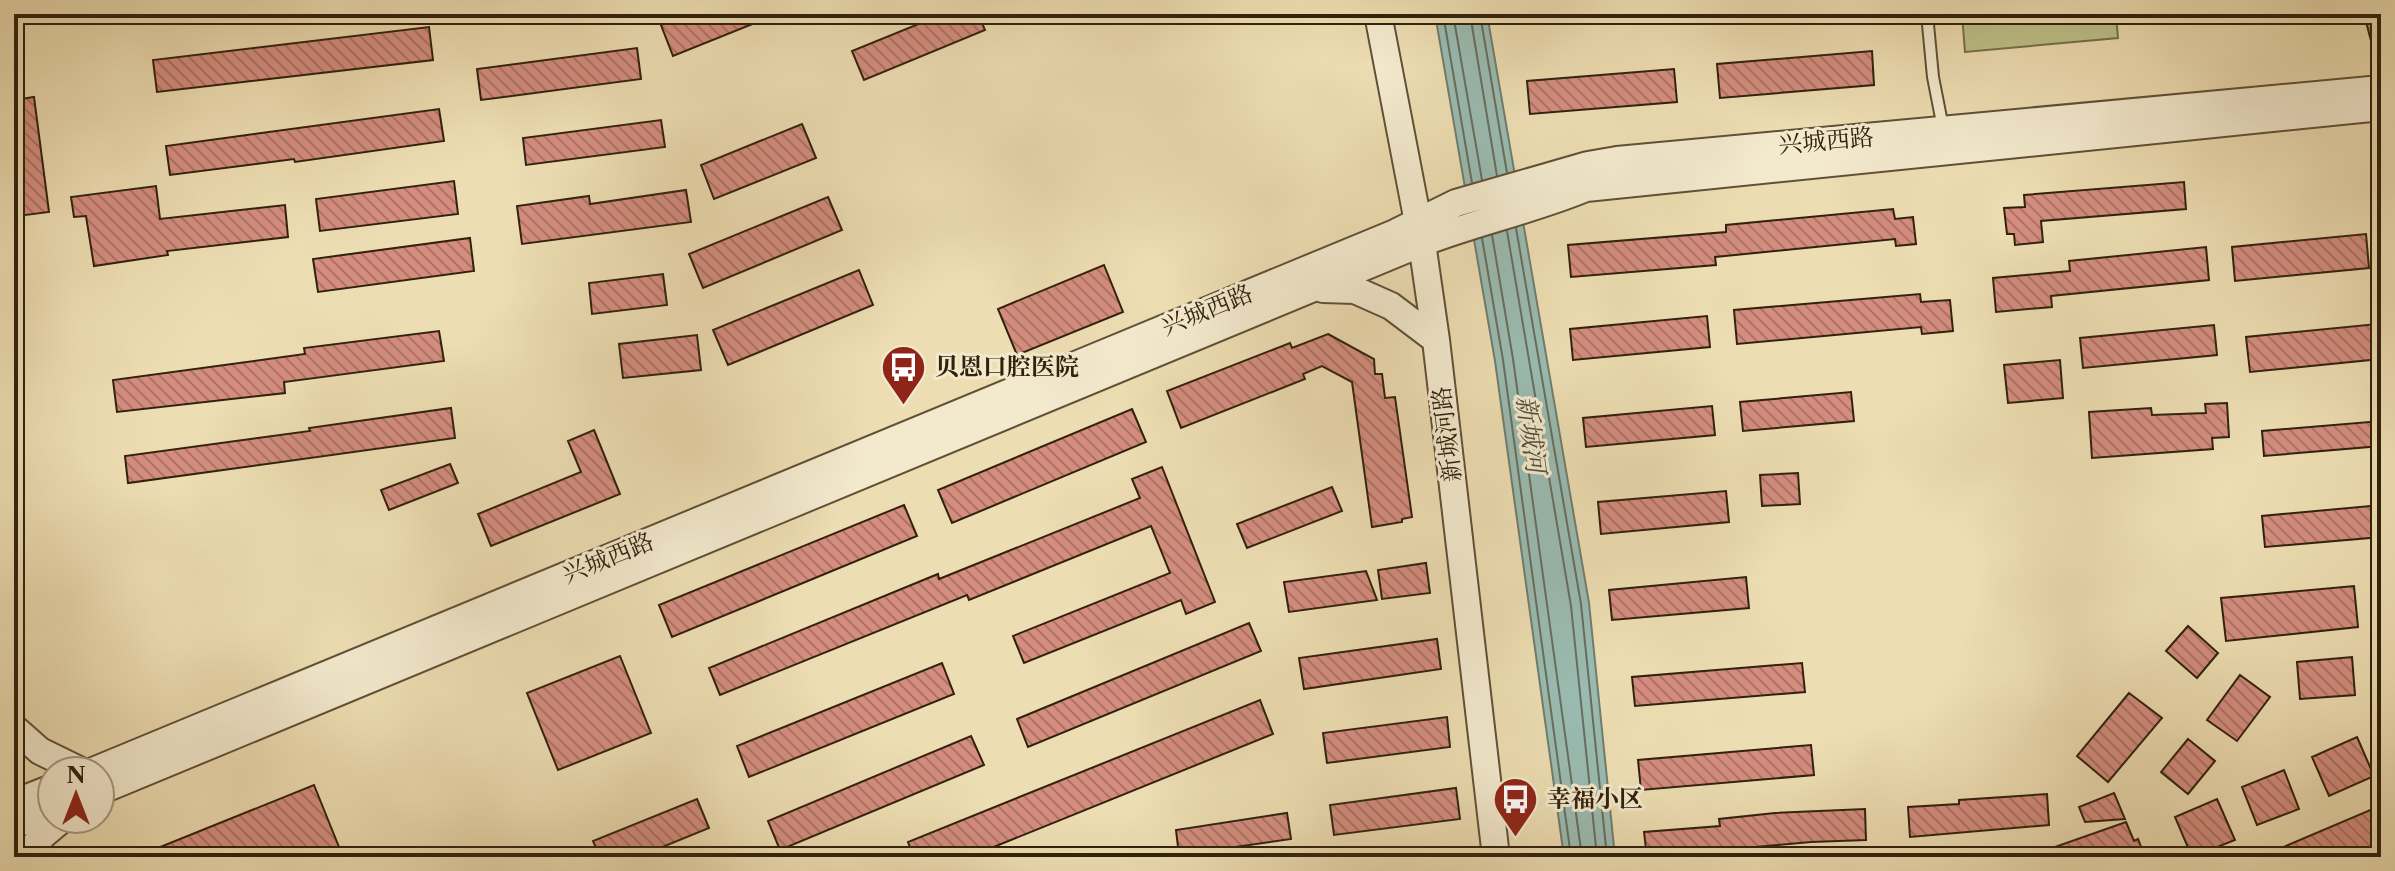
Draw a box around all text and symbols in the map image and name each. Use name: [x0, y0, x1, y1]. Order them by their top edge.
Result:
street label: 兴城西路: [1777, 122, 1875, 159]
street label: 兴城西路: [1157, 278, 1257, 341]
bus stop icon: 贝恩口腔医院: [880, 343, 928, 406]
place label: 贝恩口腔医院: [935, 352, 1079, 381]
street label: 新城河路: [1426, 385, 1467, 483]
water label: 新城河: [1510, 393, 1553, 479]
street label: 兴城西路: [558, 526, 658, 589]
north arrow: [36, 755, 116, 835]
text: N: [66, 762, 86, 789]
bus stop icon: 幸福小区: [1492, 775, 1540, 838]
place label: 幸福小区: [1547, 784, 1643, 813]

